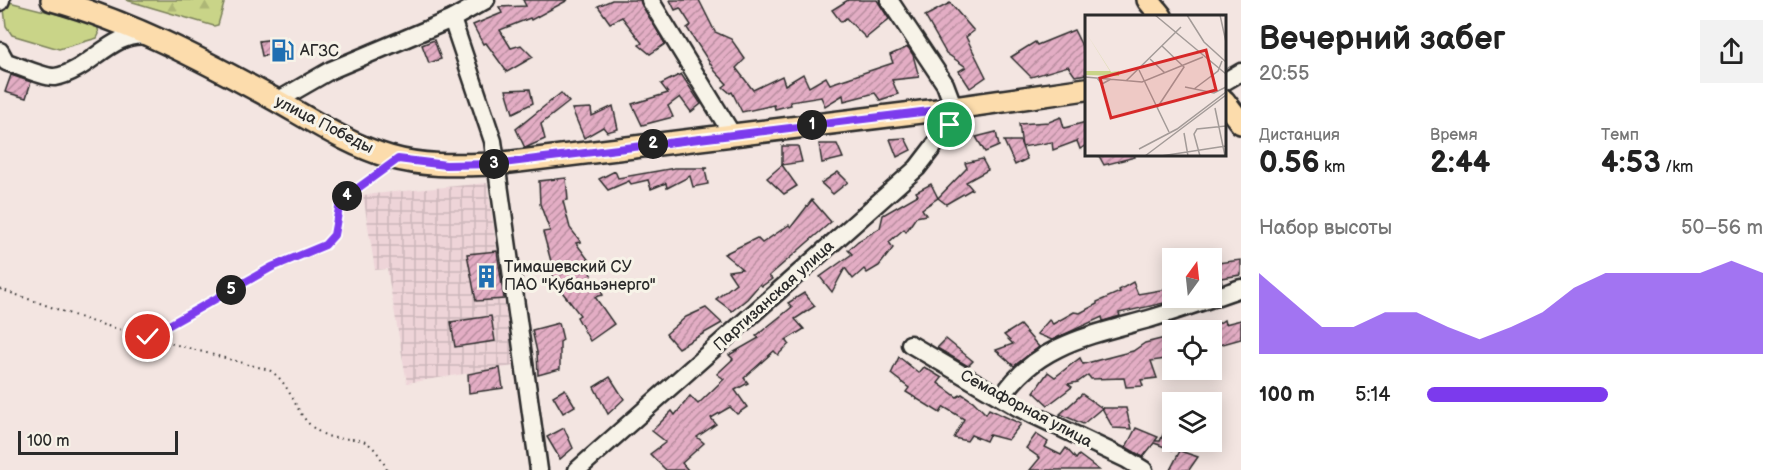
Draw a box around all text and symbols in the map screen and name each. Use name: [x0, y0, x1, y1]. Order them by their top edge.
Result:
inset map: [1085, 15, 1226, 156]
text: Вечерний забег: [1259, 19, 1506, 59]
button: share: [1700, 20, 1763, 83]
fuel station icon: АГЗС: [269, 38, 295, 64]
place label: АГЗС: [299, 42, 339, 61]
text: 20:55: [1259, 62, 1310, 86]
street label: улица Победы: [272, 92, 376, 158]
pin: [924, 99, 975, 150]
icon: arrive: [933, 108, 966, 141]
pin: 1: [797, 110, 827, 140]
text: 1: [809, 115, 815, 134]
text: Дистанция: [1259, 126, 1340, 145]
text: Время: [1430, 126, 1478, 145]
text: Темп: [1601, 126, 1639, 145]
pin: 2: [638, 129, 668, 159]
text: 2: [648, 134, 658, 153]
text: 0.56: [1259, 145, 1320, 181]
text: 2:44: [1430, 145, 1491, 181]
text: 4:53: [1601, 145, 1661, 181]
pin: 3: [479, 149, 509, 179]
text: 3: [489, 154, 499, 173]
text: km: [1320, 158, 1345, 177]
text: /km: [1661, 158, 1693, 177]
pin: 4: [332, 181, 362, 211]
text: 4: [342, 186, 352, 205]
text: Набор высоты: [1259, 216, 1392, 240]
text: 50–56 m: [1681, 216, 1763, 240]
street label: Партизанская улица: [710, 236, 839, 355]
north arrow: [1162, 248, 1222, 308]
map controls: [1162, 248, 1222, 452]
place label: Тимашевский СУ ПАО "Кубаньэнерго": [504, 258, 656, 295]
building icon: Тимашевский СУ ПАО "Кубаньэнерго": [473, 263, 499, 289]
pin: 5: [216, 275, 246, 305]
text: 5: [226, 280, 236, 299]
pin: [122, 311, 173, 362]
icon: check: [131, 320, 164, 353]
button: locate: [1162, 320, 1222, 380]
street label: Семафорная улица: [957, 366, 1096, 452]
text: 100 m: [1259, 383, 1315, 407]
text: 5:14: [1355, 383, 1390, 407]
button: layers: [1162, 392, 1222, 452]
scale bar: [18, 428, 178, 456]
text: 100 m: [27, 432, 70, 451]

